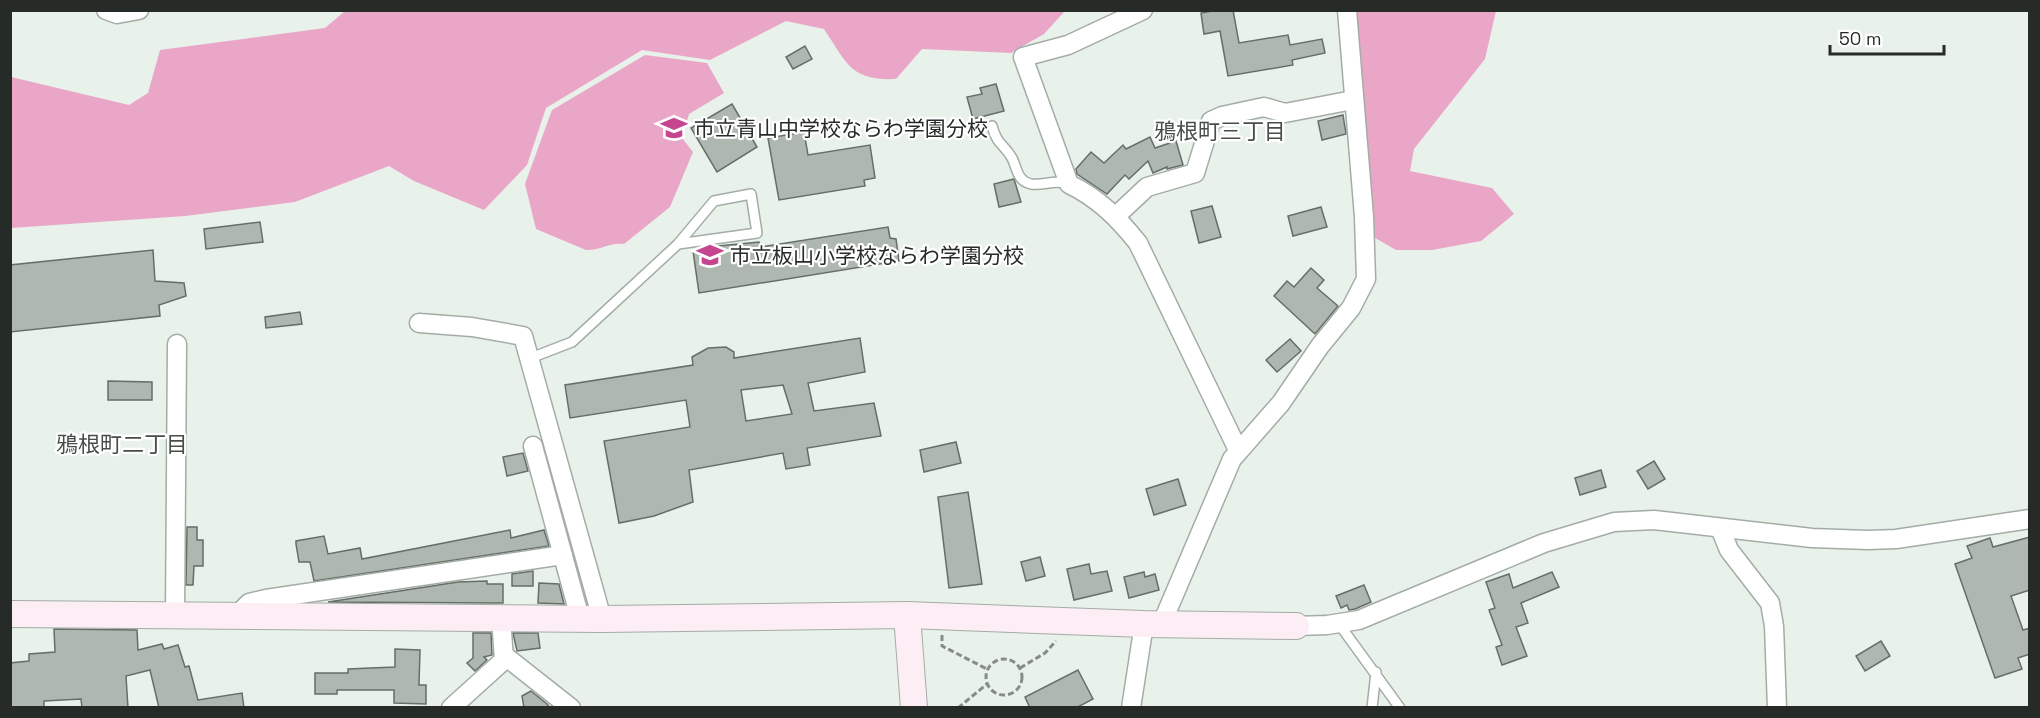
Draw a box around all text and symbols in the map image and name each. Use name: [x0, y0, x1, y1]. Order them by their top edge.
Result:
scale bar: [1830, 18, 1944, 56]
text: 50 m: [1839, 27, 1881, 50]
school or university icon: 市立青山中学校ならわ学園分校: [659, 113, 689, 143]
place label: 市立青山中学校ならわ学園分校: [694, 115, 988, 142]
district label: 鴉根町三丁目: [1154, 117, 1286, 145]
school or university icon: 市立板山小学校ならわ学園分校: [695, 240, 725, 270]
place label: 市立板山小学校ならわ学園分校: [730, 242, 1024, 269]
district label: 鴉根町二丁目: [56, 430, 188, 458]

